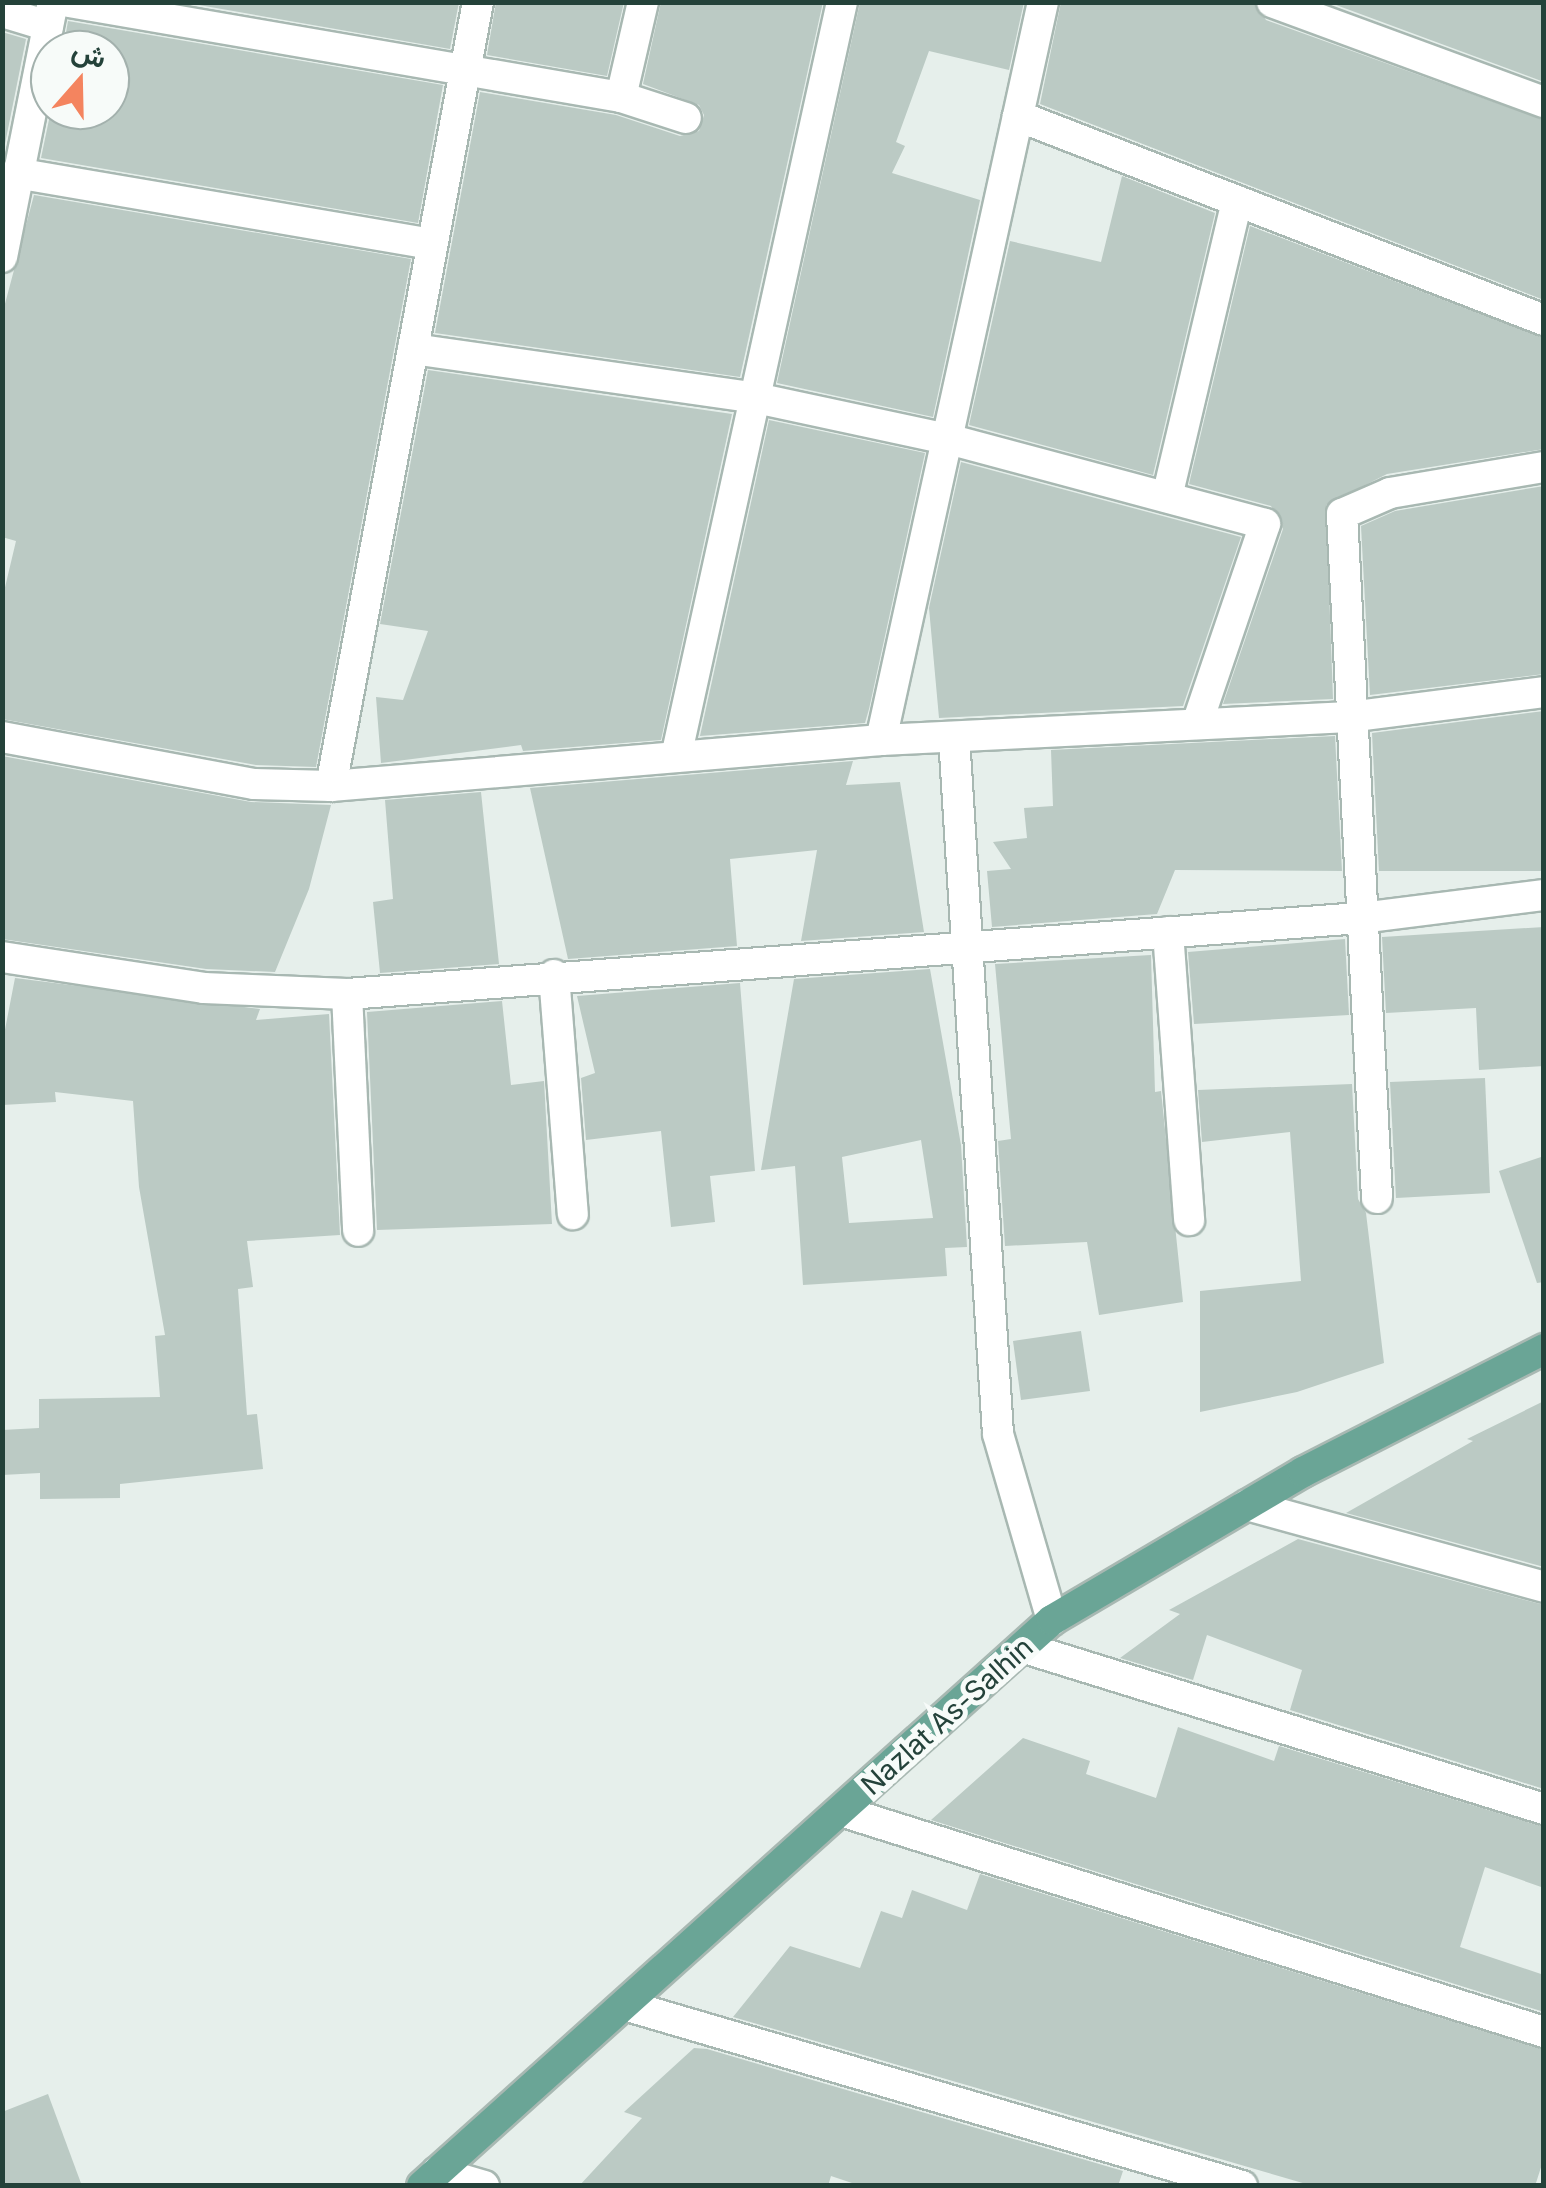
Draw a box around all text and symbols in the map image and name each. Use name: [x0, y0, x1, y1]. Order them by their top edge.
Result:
north arrow: [30, 30, 130, 130]
text: ش: [68, 32, 111, 75]
street label: Nazlat As-Salhin: [854, 1630, 1040, 1802]

